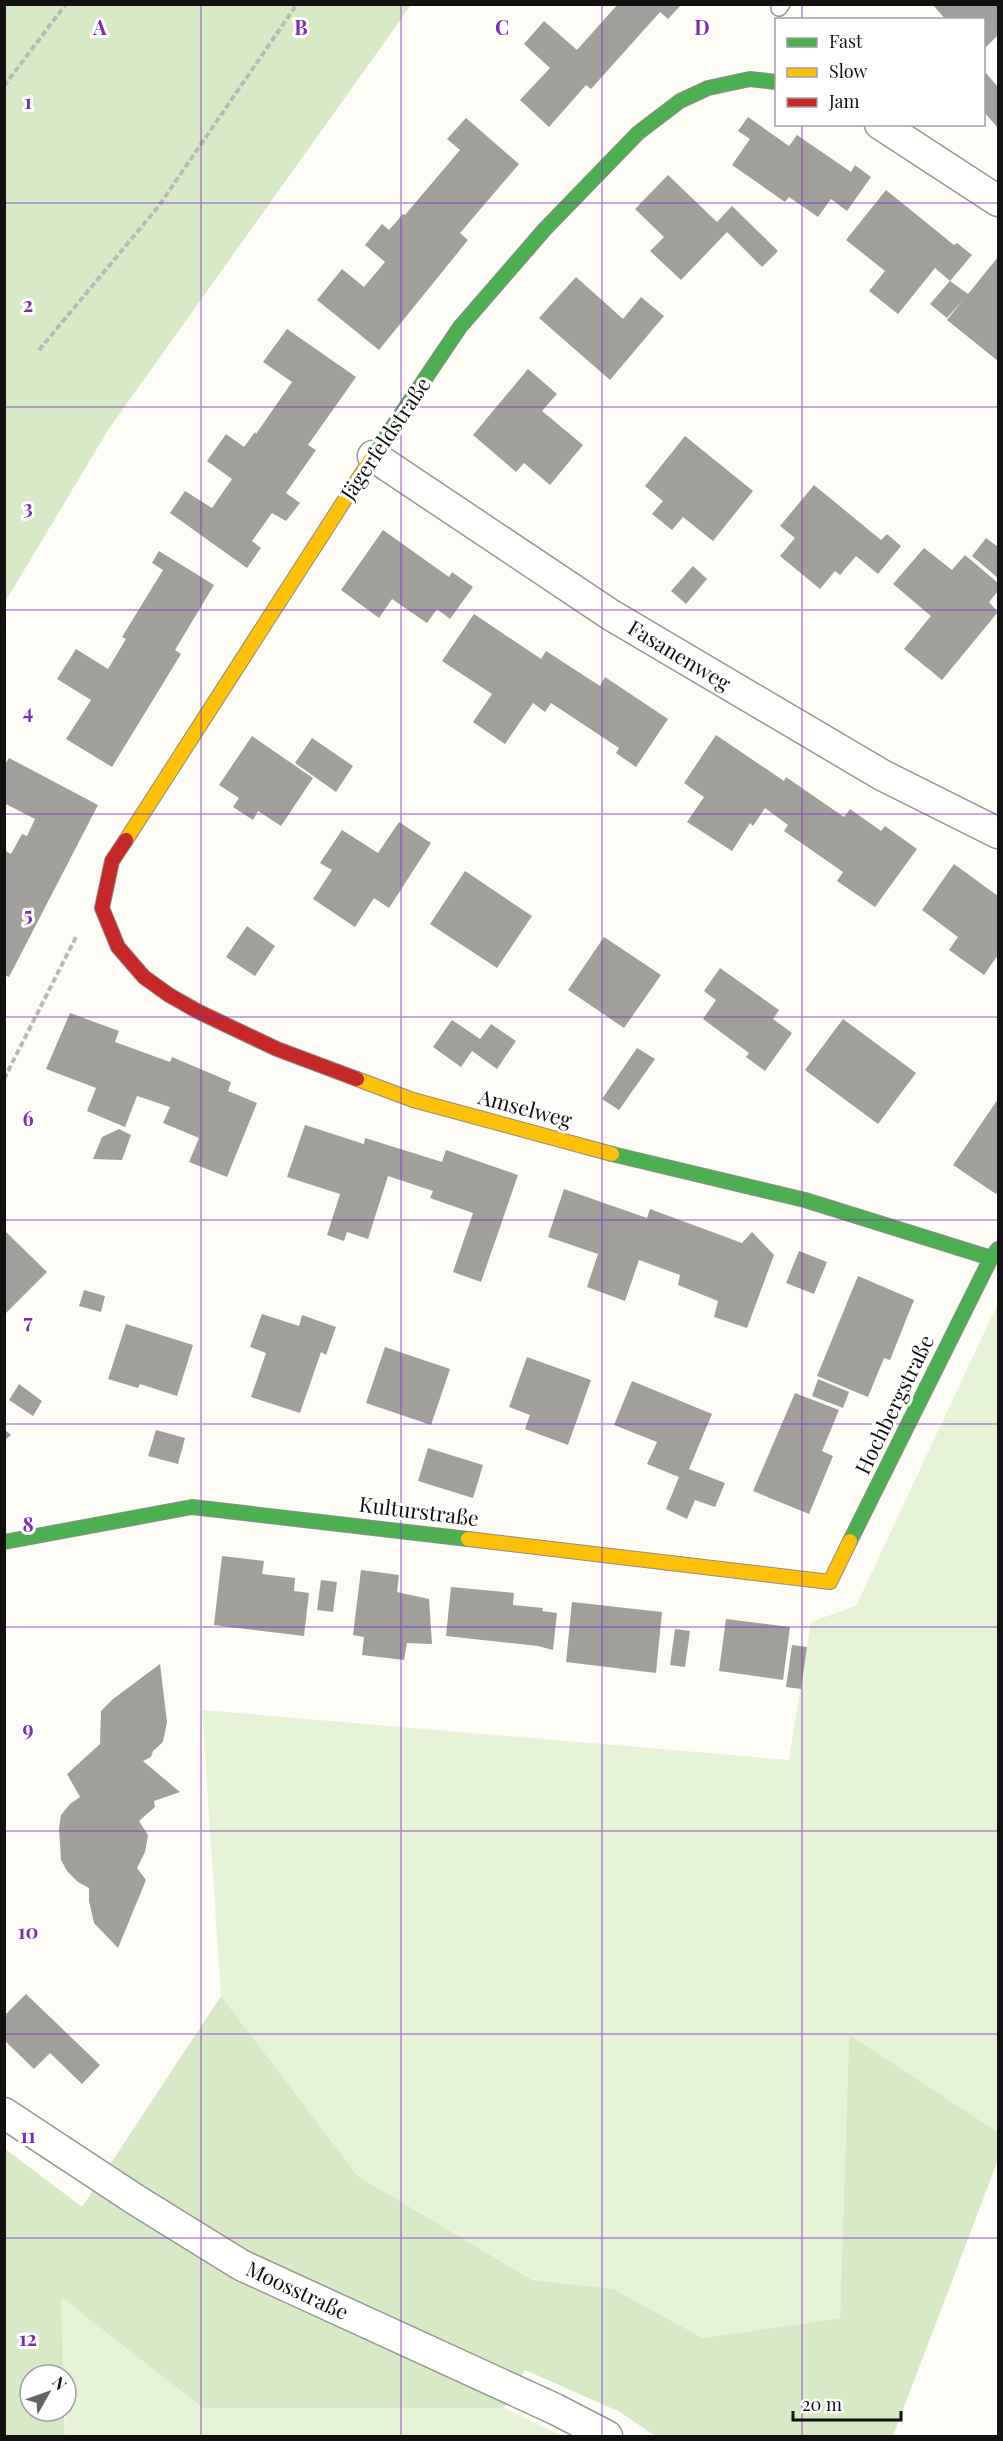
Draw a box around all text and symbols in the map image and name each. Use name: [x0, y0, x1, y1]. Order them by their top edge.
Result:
text: A: [92, 13, 107, 40]
text: B: [294, 13, 308, 40]
text: C: [495, 13, 509, 40]
text: D: [694, 13, 710, 40]
legend: [775, 18, 985, 126]
text: Fast: [829, 29, 863, 53]
text: Slow: [829, 59, 867, 83]
text: 1: [24, 87, 32, 114]
text: Jam: [828, 89, 859, 113]
text: 2: [23, 290, 33, 317]
street label: Jägerfeldstraße: [332, 371, 436, 506]
text: 3: [23, 493, 33, 520]
street label: Fasanenweg: [623, 613, 737, 696]
text: 4: [23, 697, 33, 724]
text: 5: [23, 900, 33, 927]
street label: Amselweg: [475, 1081, 575, 1133]
text: 6: [22, 1104, 34, 1131]
text: 7: [23, 1307, 33, 1334]
street label: Hochbergstraße: [847, 1330, 939, 1479]
street label: Kulturstraße: [358, 1489, 481, 1531]
text: 8: [22, 1510, 34, 1537]
text: 9: [22, 1714, 34, 1741]
text: 10: [18, 1917, 38, 1944]
text: 11: [20, 2121, 36, 2148]
street label: Moosstraße: [242, 2253, 354, 2325]
text: 12: [19, 2324, 37, 2351]
north arrow: [18, 2363, 78, 2423]
text: N: [48, 2372, 72, 2395]
scale bar: [793, 2384, 901, 2422]
text: 20 m: [802, 2392, 842, 2416]

